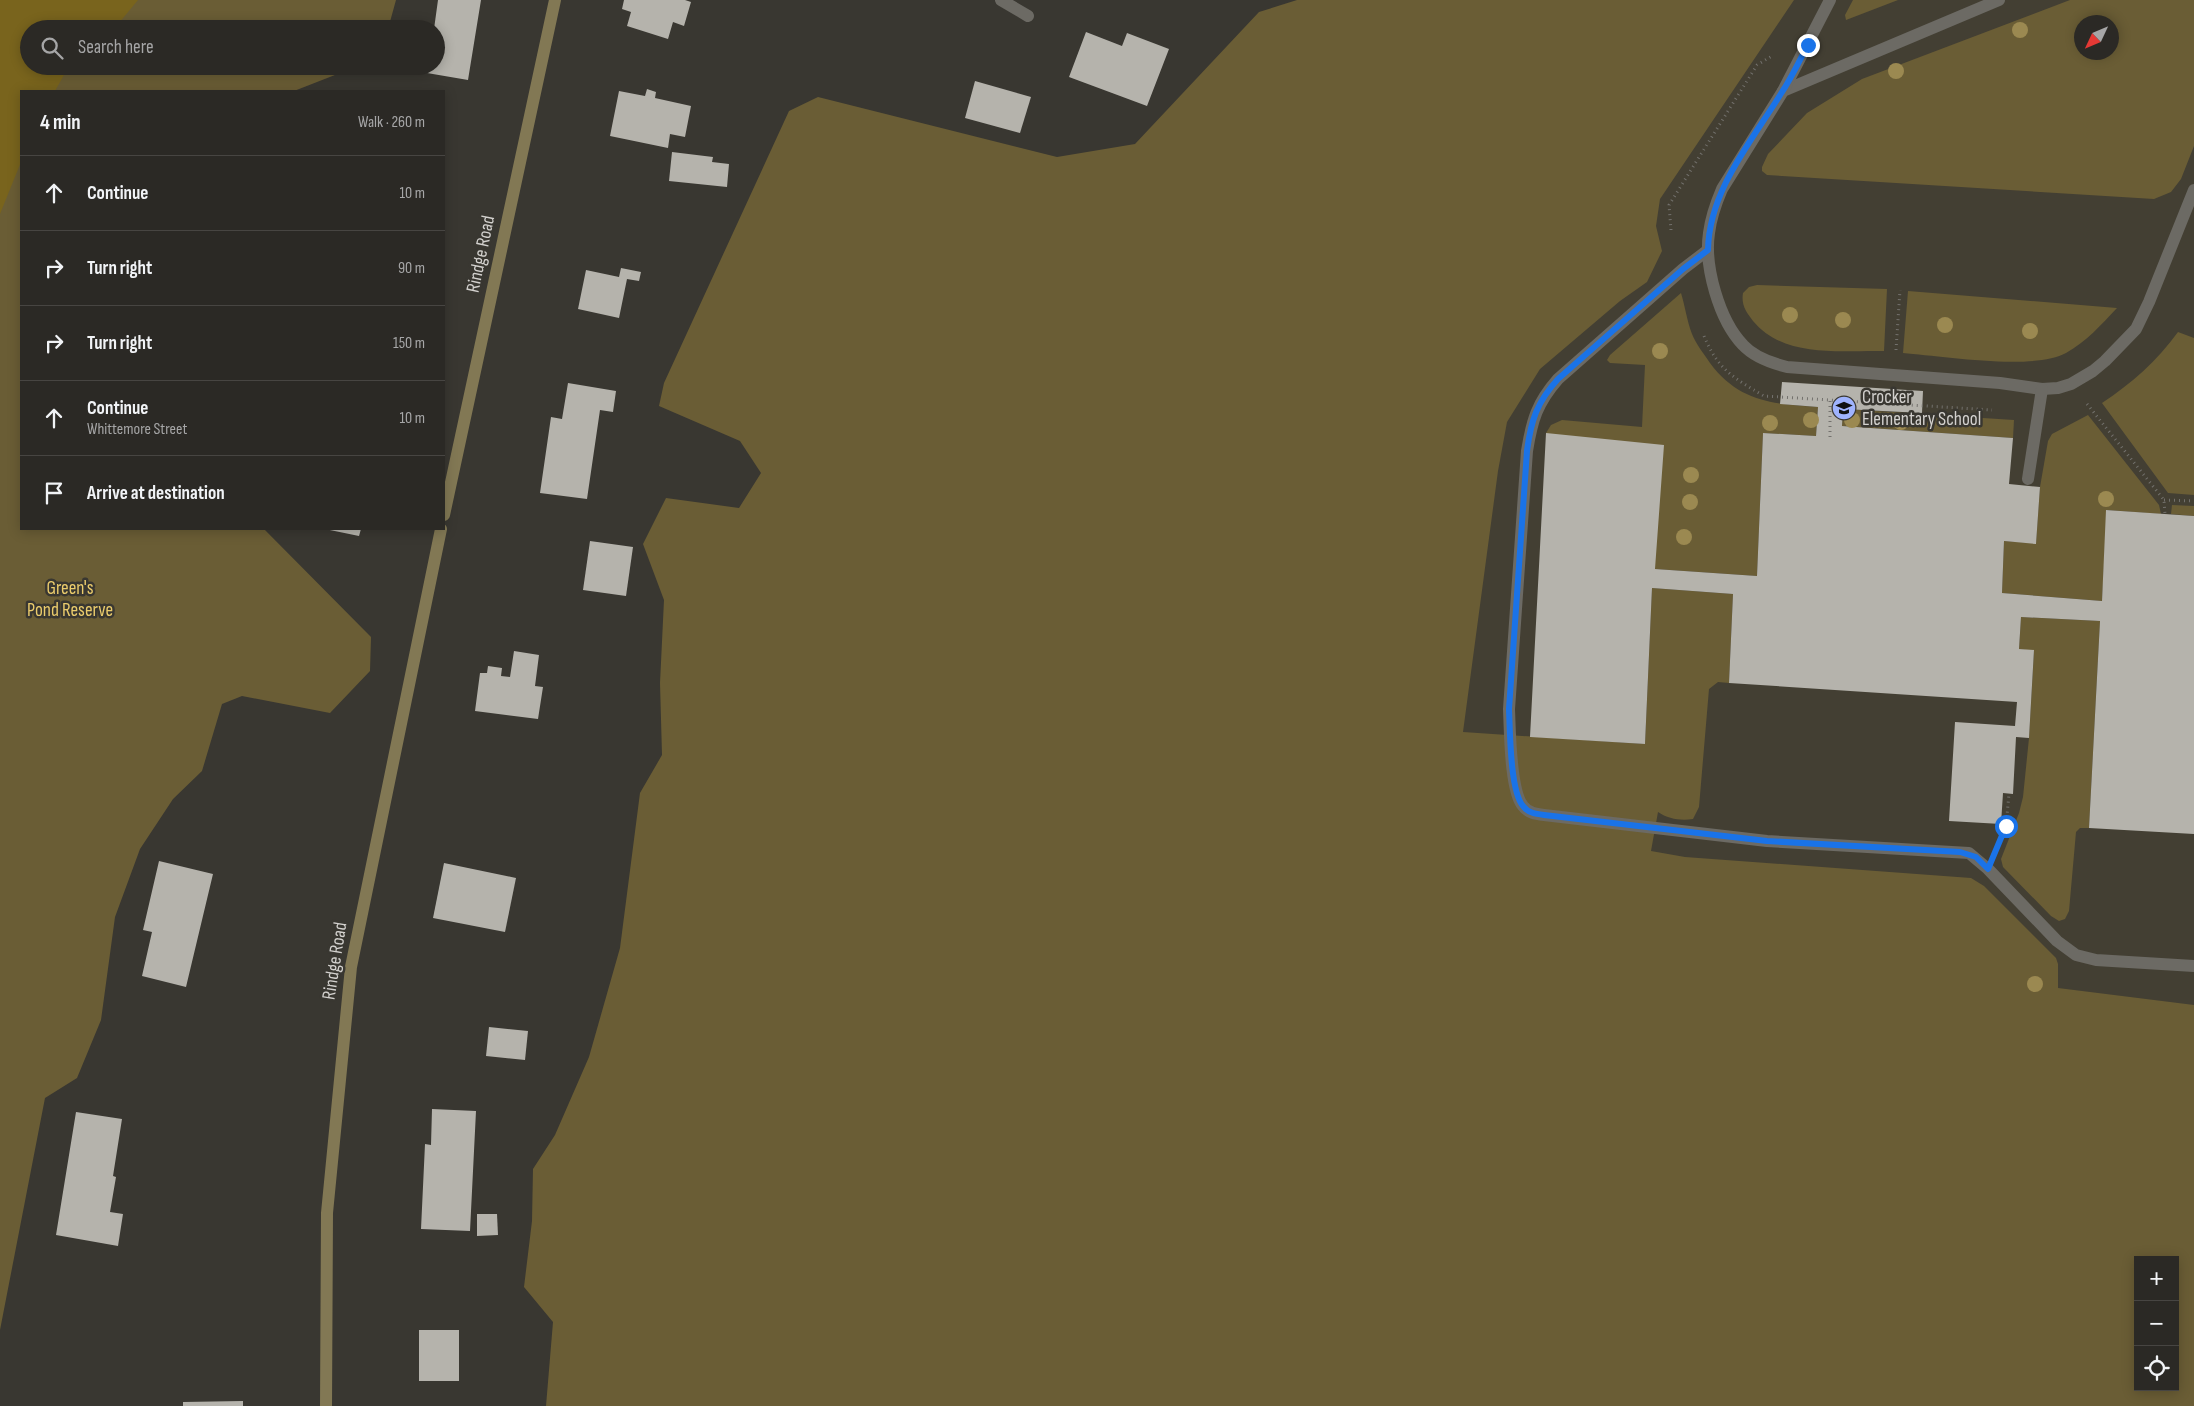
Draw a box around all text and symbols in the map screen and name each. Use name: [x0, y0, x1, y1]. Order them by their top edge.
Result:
north arrow: [2074, 15, 2119, 60]
search box: [20, 20, 445, 75]
icon: search: [38, 34, 66, 62]
route end: [1797, 34, 1820, 57]
text: Search here: [78, 36, 154, 59]
text: 4 min: [40, 110, 81, 135]
text: Walk · 260 m: [358, 113, 425, 132]
icon: ahead: [40, 179, 68, 207]
text: Continue: [87, 182, 148, 205]
text: 10 m: [399, 184, 425, 203]
street label: Rindge Road: [462, 213, 500, 295]
icon: right: [40, 254, 68, 282]
text: Turn right: [87, 257, 152, 280]
text: 90 m: [398, 259, 425, 278]
icon: right: [40, 329, 68, 357]
text: Turn right: [87, 332, 152, 355]
text: 150 m: [393, 334, 425, 353]
place label: Crocker Elementary School: [1862, 386, 1981, 431]
school or university icon: Crocker Elementary School: [1831, 395, 1857, 421]
text: Continue: [87, 397, 148, 420]
icon: ahead: [40, 404, 68, 432]
text: 10 m: [399, 409, 425, 428]
text: Whittemore Street: [87, 420, 187, 439]
icon: arrive: [40, 479, 68, 507]
text: Arrive at destination: [87, 482, 225, 505]
park label: Green's Pond Reserve: [27, 577, 113, 622]
route start: [1995, 815, 2018, 838]
street label: Rindge Road: [318, 921, 352, 1001]
map controls: [2134, 1256, 2179, 1391]
button: +: [2134, 1256, 2179, 1301]
button: −: [2134, 1301, 2179, 1346]
button: locate: [2134, 1346, 2179, 1391]

